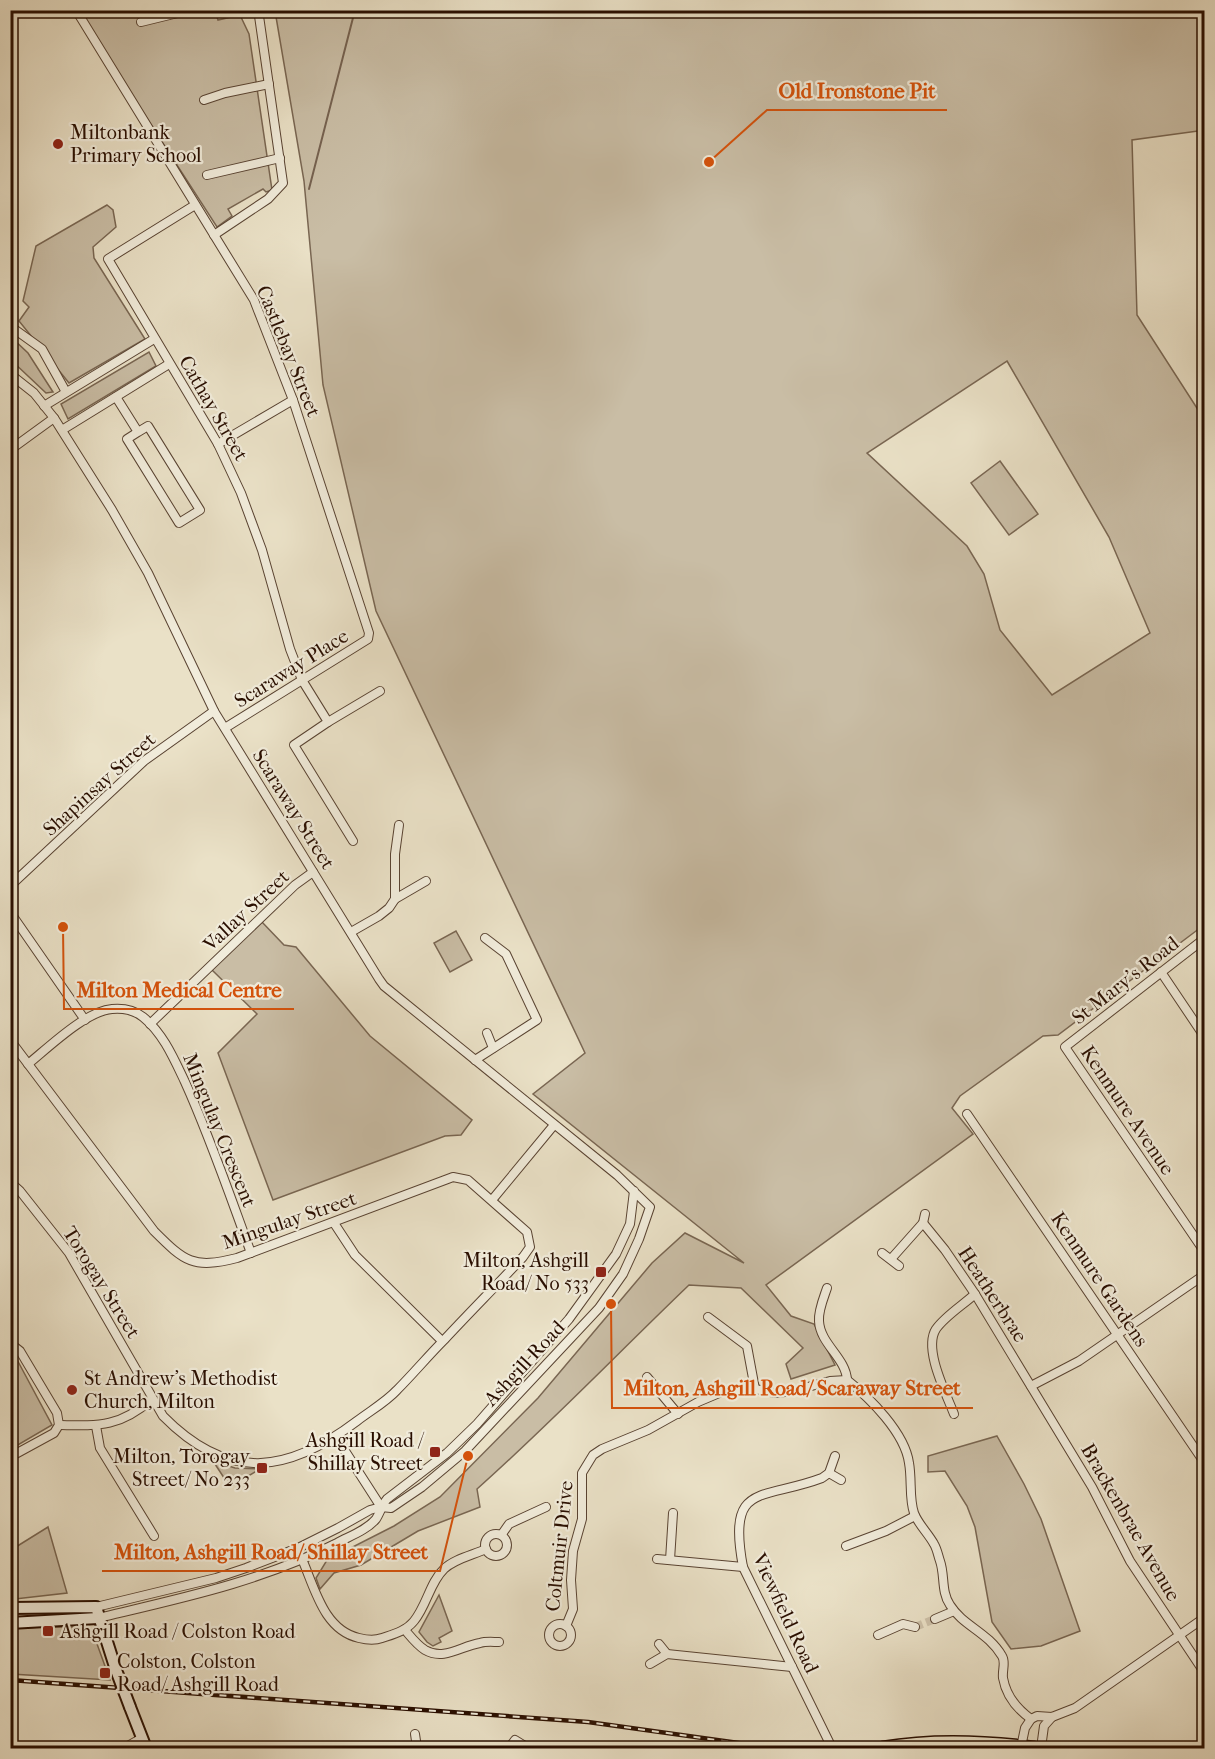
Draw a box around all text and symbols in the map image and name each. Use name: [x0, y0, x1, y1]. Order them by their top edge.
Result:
callout: Old Ironstone Pit: [767, 71, 947, 110]
text: Old Ironstone Pit: [779, 79, 936, 103]
place label: Miltonbank Primary School: [70, 121, 202, 167]
marker: Miltonbank Primary School: [51, 137, 65, 151]
street label: Castlebay Street: [252, 282, 325, 420]
street label: Cathay Street: [174, 352, 253, 465]
street label: Scaraway Place: [230, 624, 353, 713]
street label: Shapinsay Street: [38, 728, 160, 841]
street label: Scaraway Street: [248, 745, 340, 873]
street label: Vallay Street: [198, 865, 294, 957]
street label: St Mary's Road: [1067, 931, 1184, 1029]
callout: Milton Medical Centre: [64, 970, 294, 1009]
text: Milton Medical Centre: [75, 978, 282, 1002]
street label: Kenmure Avenue: [1076, 1041, 1179, 1179]
street label: Mingulay Crescent: [178, 1050, 261, 1210]
street label: Mingulay Street: [219, 1187, 359, 1254]
street label: Kenmure Gardens: [1046, 1208, 1153, 1351]
street label: Torogay Street: [58, 1222, 145, 1342]
street label: Heatherbrae: [953, 1242, 1032, 1346]
place label: Milton, Ashgill Road/ No 533: [463, 1249, 589, 1295]
marker: Milton, Ashgill Road/ No 533: [594, 1265, 608, 1279]
street label: Ashgill Road: [478, 1315, 570, 1411]
place label: St Andrew's Methodist Church, Milton: [84, 1367, 278, 1413]
callout: Milton, Ashgill Road/ Scaraway Street: [612, 1369, 973, 1408]
text: Milton, Ashgill Road/ Scaraway Street: [622, 1376, 961, 1400]
marker: St Andrew's Methodist Church, Milton: [65, 1383, 79, 1397]
place label: Ashgill Road / Shillay Street: [305, 1429, 425, 1475]
street label: Brackenbrae Avenue: [1076, 1440, 1185, 1605]
place label: Milton, Torogay Street/ No 233: [113, 1445, 251, 1491]
marker: Ashgill Road / Shillay Street: [428, 1445, 442, 1459]
marker: Milton, Torogay Street/ No 233: [255, 1461, 269, 1475]
street label: Coltmuir Drive: [541, 1479, 578, 1613]
callout: Milton, Ashgill Road/ Shillay Street: [102, 1532, 440, 1571]
text: Milton, Ashgill Road/ Shillay Street: [113, 1540, 429, 1564]
street label: Viewfield Road: [747, 1549, 824, 1678]
place label: Ashgill Road / Colston Road: [59, 1620, 297, 1643]
marker: Ashgill Road / Colston Road: [41, 1624, 55, 1638]
place label: Colston, Colston Road/ Ashgill Road: [117, 1650, 280, 1696]
marker: Colston, Colston Road/ Ashgill Road: [98, 1666, 112, 1680]

